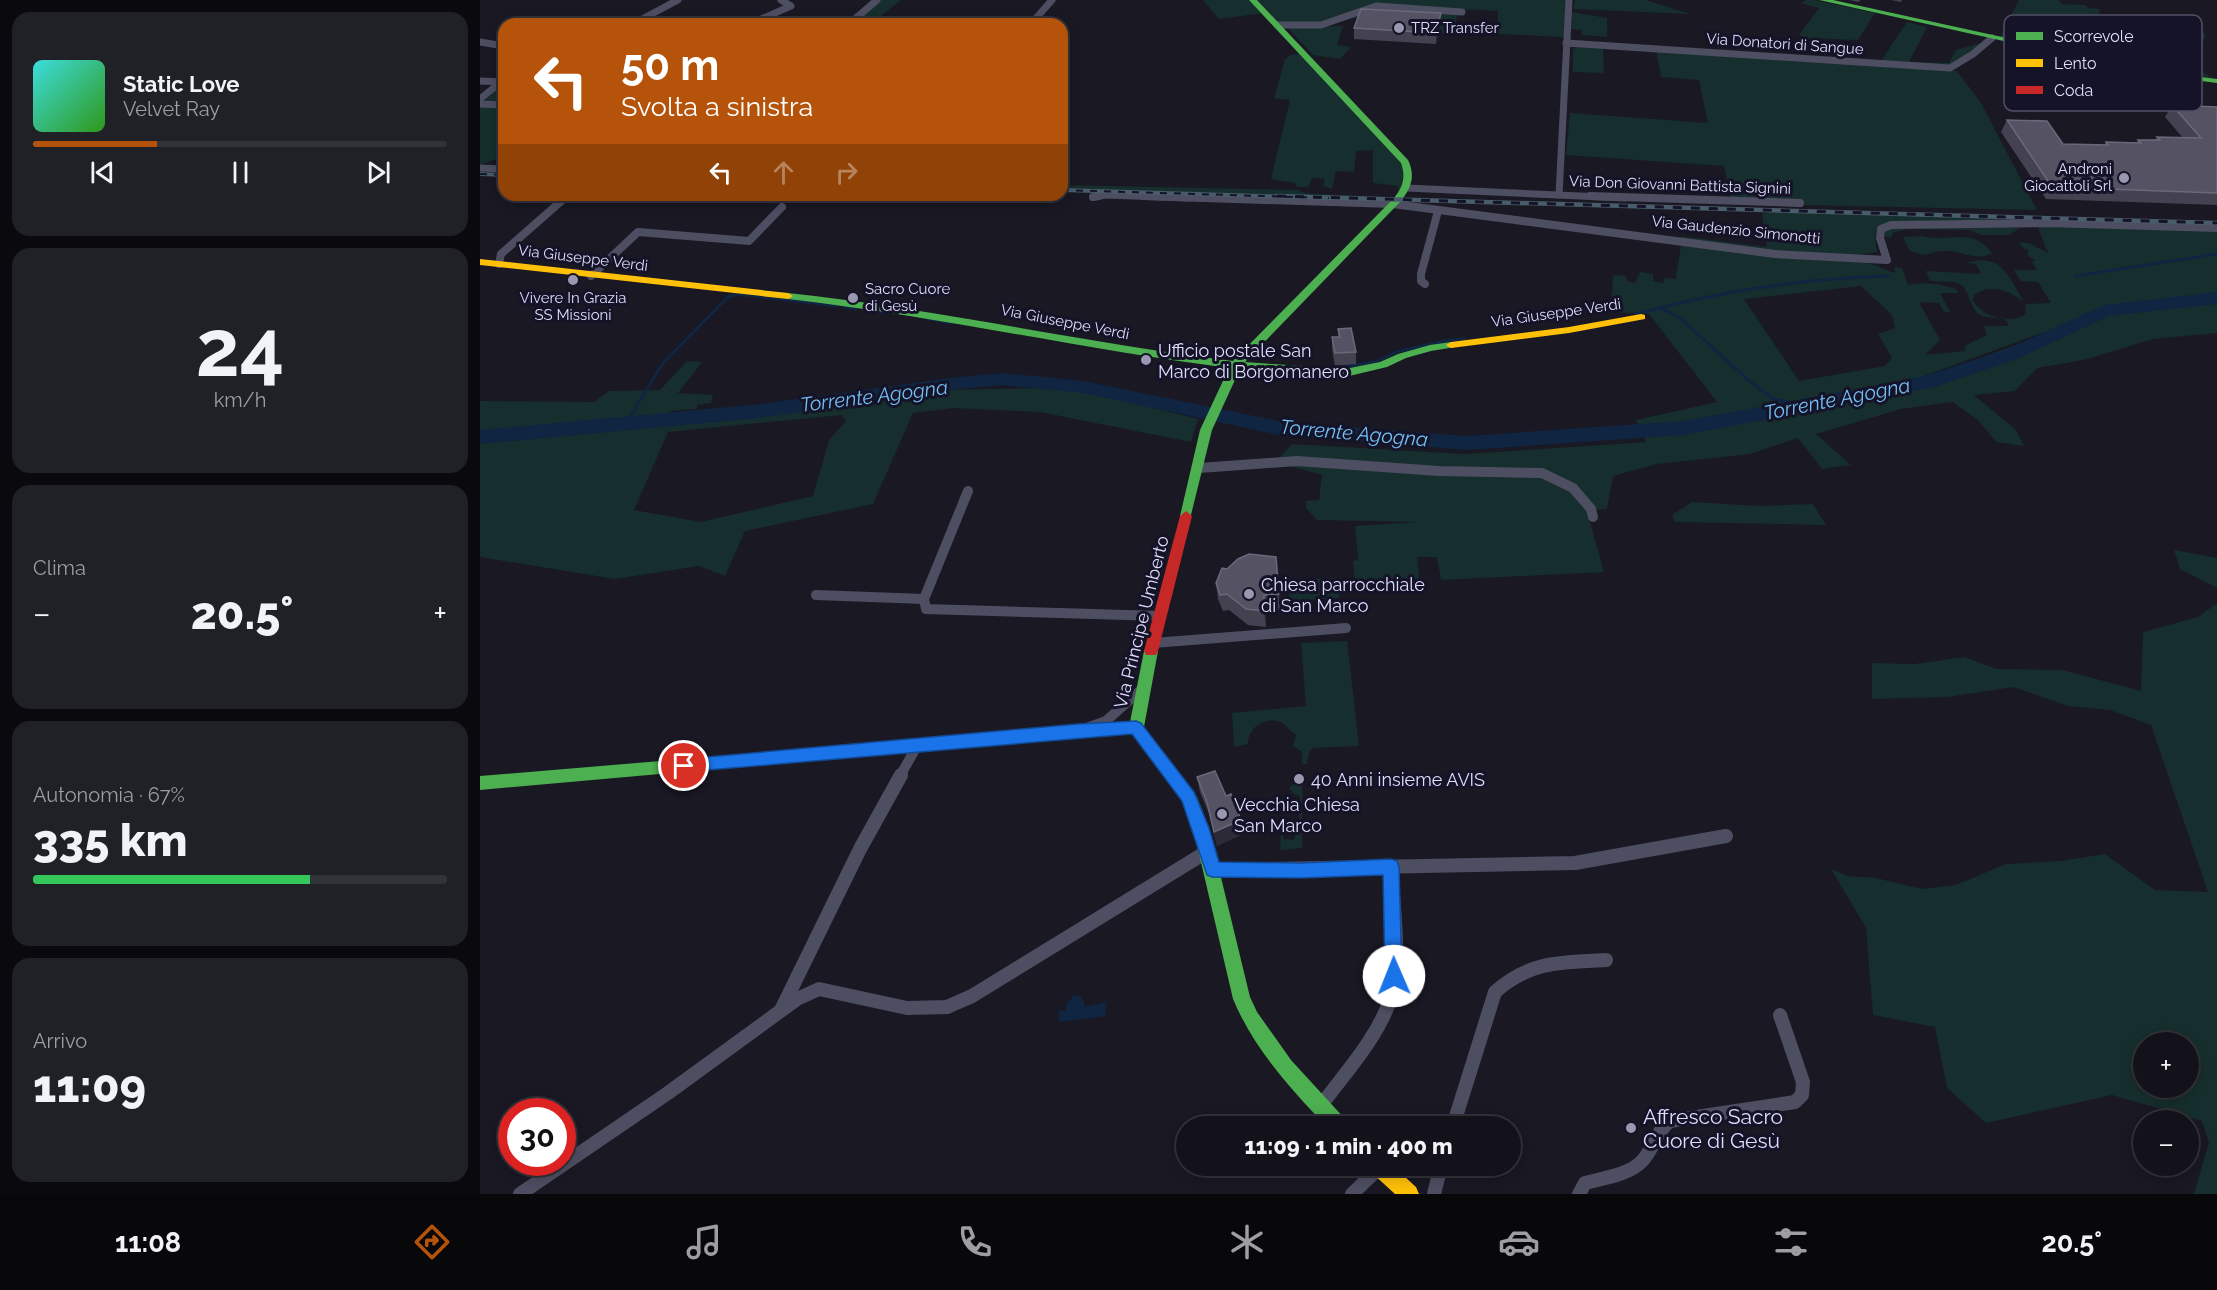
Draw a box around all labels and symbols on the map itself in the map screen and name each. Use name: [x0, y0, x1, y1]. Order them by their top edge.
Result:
legend: [2004, 15, 2202, 111]
place label: TRZ Transfer: [1411, 19, 1499, 37]
marker: TRZ Transfer: [1392, 21, 1406, 35]
text: Scorrevole: [2054, 27, 2134, 46]
street label: Via Donatori di Sangue: [1706, 30, 1864, 58]
text: Lento: [2054, 54, 2097, 73]
text: Coda: [2054, 81, 2093, 100]
place label: Androni Giocattoli Srl: [2024, 160, 2113, 195]
marker: Androni Giocattoli Srl: [2117, 171, 2131, 185]
street label: Via Don Giovanni Battista Signini: [1569, 172, 1791, 198]
street label: Via Gaudenzio Simonotti: [1651, 212, 1821, 248]
street label: Via Giuseppe Verdi: [517, 241, 649, 275]
marker: Vivere In Grazia SS Missioni: [566, 273, 580, 287]
place label: Sacro Cuore di Gesù: [865, 280, 950, 315]
place label: Vivere In Grazia SS Missioni: [520, 289, 626, 324]
marker: Sacro Cuore di Gesù: [846, 291, 860, 305]
street label: Via Giuseppe Verdi: [1490, 295, 1622, 331]
street label: Via Giuseppe Verdi: [999, 301, 1131, 343]
place label: Ufficio postale San Marco di Borgomanero: [1158, 340, 1349, 382]
marker: Ufficio postale San Marco di Borgomanero: [1139, 353, 1153, 367]
water label: Torrente Agogna: [1762, 373, 1912, 425]
water label: Torrente Agogna: [799, 375, 949, 417]
water label: Torrente Agogna: [1279, 415, 1429, 451]
street label: Via Principe Umberto: [1109, 533, 1173, 710]
place label: Chiesa parrocchiale di San Marco: [1261, 574, 1425, 616]
marker: Chiesa parrocchiale di San Marco: [1242, 587, 1256, 601]
pin: [658, 740, 709, 791]
place label: 40 Anni insieme AVIS: [1311, 769, 1485, 790]
marker: 40 Anni insieme AVIS: [1292, 772, 1306, 786]
place label: Vecchia Chiesa San Marco: [1234, 794, 1360, 836]
marker: Vecchia Chiesa San Marco: [1215, 807, 1229, 821]
position arrow: [1362, 944, 1426, 1008]
speed limit sign: 30: [498, 1098, 576, 1176]
place label: Affresco Sacro Cuore di Gesù: [1643, 1104, 1783, 1153]
marker: Affresco Sacro Cuore di Gesù: [1624, 1121, 1638, 1135]

